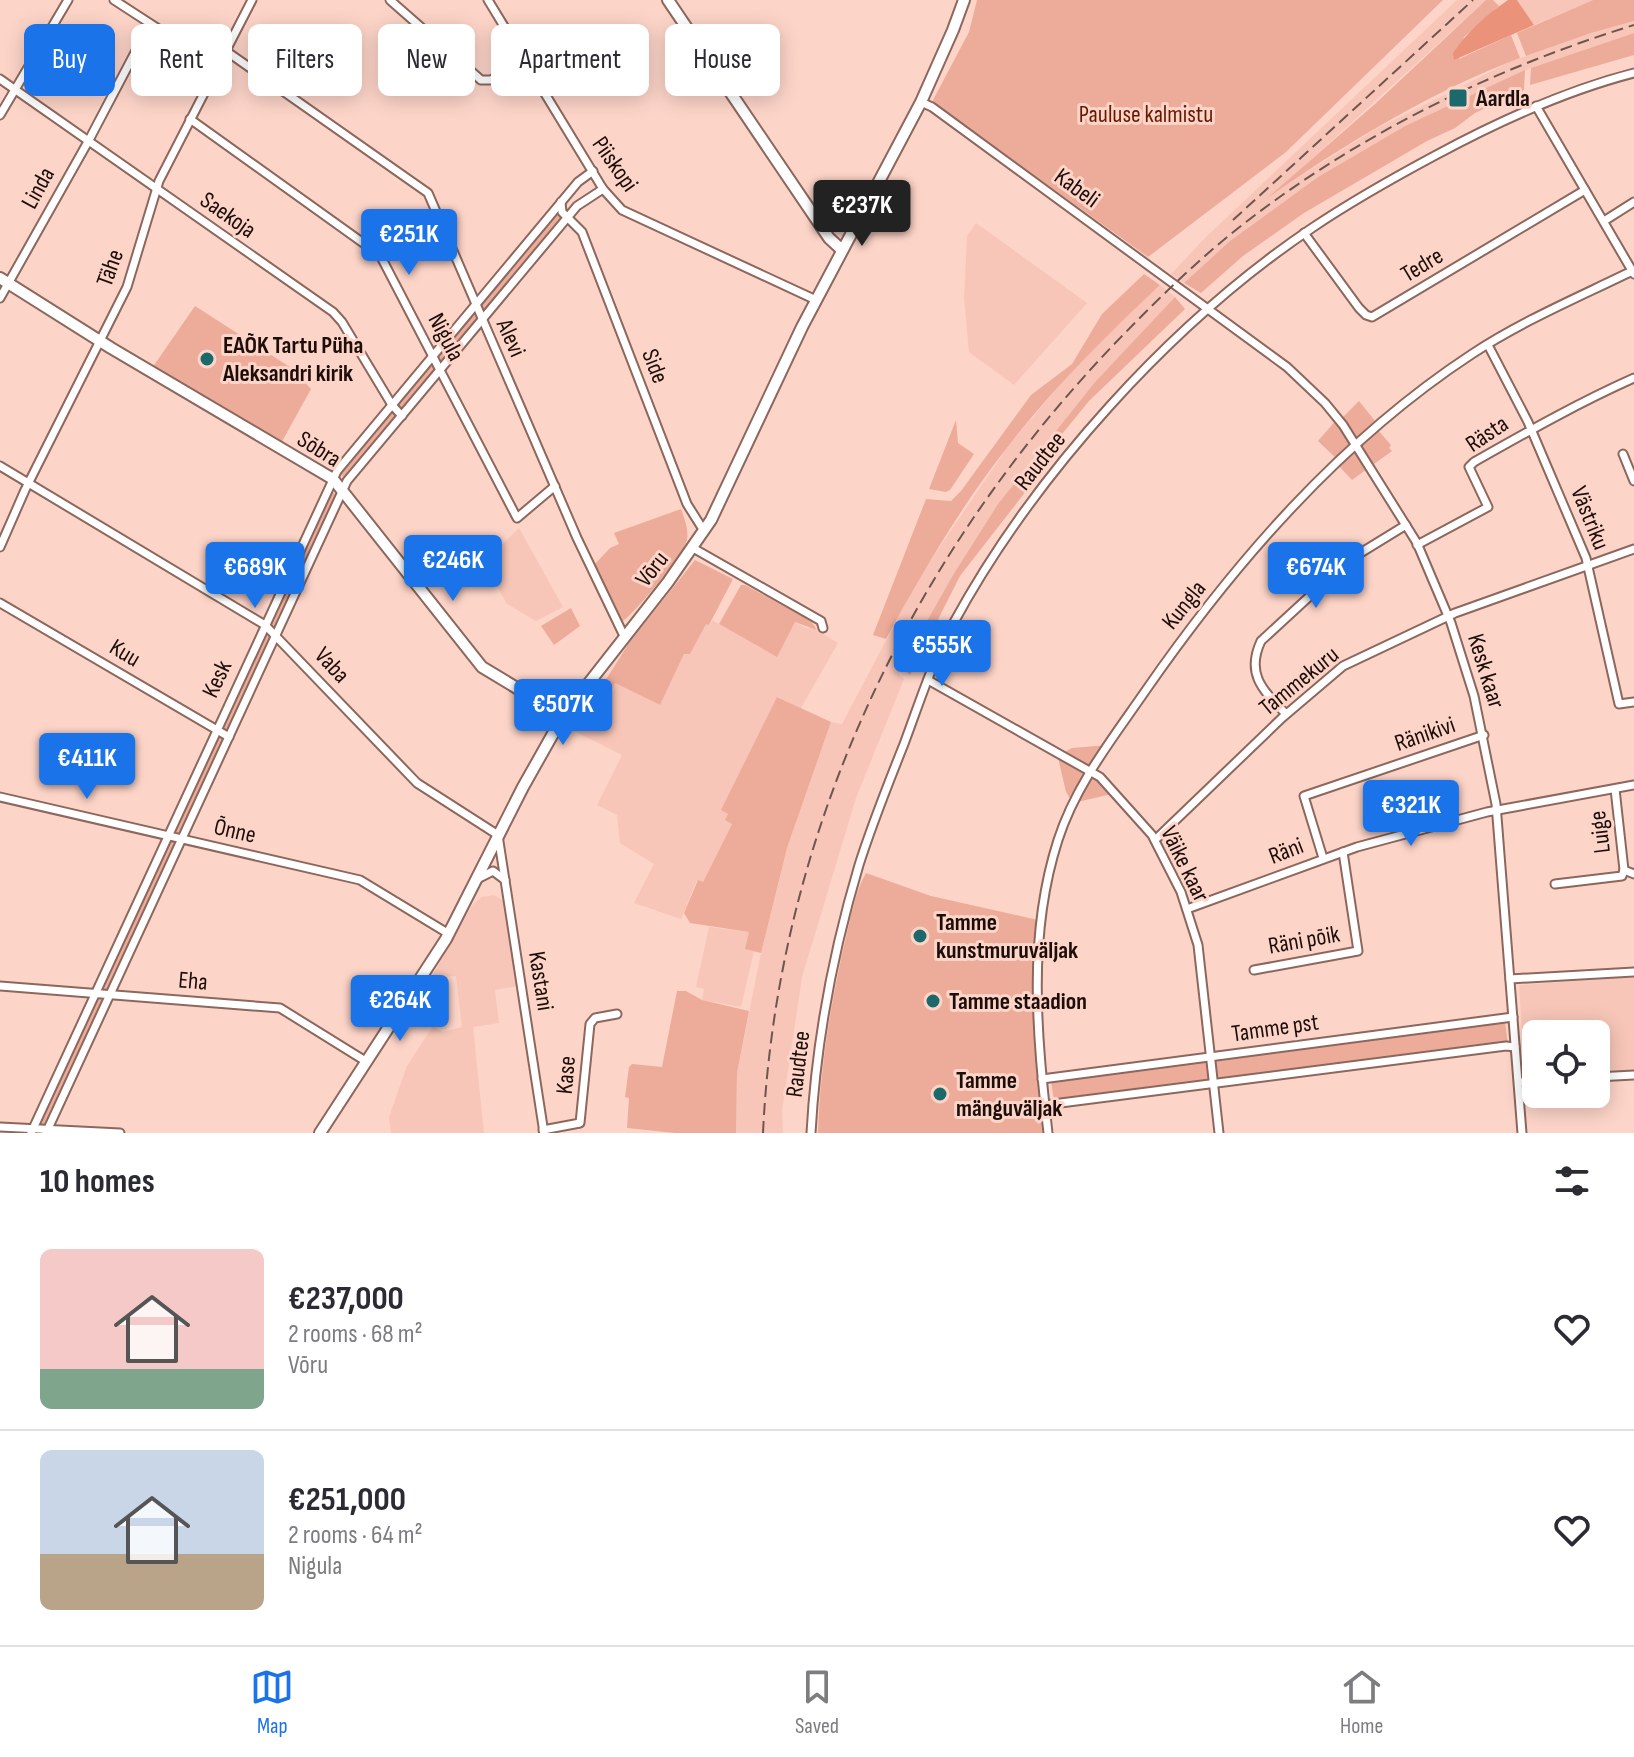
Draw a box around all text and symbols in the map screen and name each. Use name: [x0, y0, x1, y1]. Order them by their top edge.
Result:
chip: Buy: [24, 24, 115, 96]
chip: Rent: [131, 24, 232, 96]
chip: Filters: [248, 24, 362, 96]
chip: New: [378, 24, 475, 96]
chip: Apartment: [491, 24, 649, 96]
chip: House: [665, 24, 780, 96]
place label: Aardla: [1475, 84, 1530, 113]
marker: Aardla: [1447, 87, 1469, 109]
park label: Pauluse kalmistu: [1079, 100, 1213, 129]
street label: Piiskopi: [586, 131, 644, 197]
street label: Linda: [15, 162, 61, 214]
street label: Kabeli: [1049, 162, 1105, 214]
pin: €237K: [806, 180, 918, 248]
street label: Saekoja: [195, 185, 261, 245]
text: €237K: [831, 190, 893, 221]
pin: €251K: [353, 209, 465, 277]
text: €251K: [379, 219, 439, 250]
street label: Tedre: [1396, 241, 1448, 289]
street label: Tähe: [90, 246, 130, 290]
street label: Nigula: [421, 308, 471, 366]
street label: Alevi: [490, 314, 532, 361]
place label: EAÕK Tartu Püha Aleksandri kirik: [222, 331, 363, 388]
street label: Side: [635, 345, 675, 387]
marker: EAÕK Tartu Püha Aleksandri kirik: [198, 350, 216, 368]
street label: Rästa: [1460, 409, 1514, 459]
street label: Sõbra: [292, 425, 346, 473]
street label: Raudtee: [1008, 426, 1072, 496]
street label: Västriku: [1564, 482, 1616, 554]
pin: €246K: [397, 535, 509, 603]
pin: €689K: [199, 542, 311, 610]
pin: €674K: [1260, 542, 1372, 610]
text: €246K: [422, 545, 484, 576]
street label: Võru: [629, 546, 675, 592]
text: €689K: [224, 552, 286, 583]
text: €674K: [1286, 552, 1346, 583]
street label: Kungla: [1156, 575, 1212, 635]
pin: €555K: [886, 620, 998, 688]
text: €555K: [912, 630, 972, 661]
street label: Kesk kaar: [1461, 630, 1511, 712]
street label: Kuu: [104, 633, 146, 673]
street label: Tammekuru: [1253, 640, 1345, 722]
street label: Vaba: [308, 641, 356, 689]
street label: Kesk: [196, 656, 238, 702]
pin: €507K: [507, 679, 619, 747]
text: €507K: [532, 689, 594, 720]
street label: Ränikivi: [1391, 710, 1459, 758]
pin: €411K: [31, 733, 143, 801]
text: €411K: [57, 743, 117, 774]
pin: €321K: [1355, 780, 1467, 848]
text: €321K: [1381, 790, 1441, 821]
street label: Luige: [1583, 809, 1617, 855]
street label: Õnne: [211, 812, 259, 850]
street label: Väike kaar: [1154, 821, 1216, 907]
street label: Räni: [1265, 831, 1307, 871]
place label: Tamme kunstmuruväljak: [936, 908, 1078, 965]
street label: Räni põik: [1266, 919, 1342, 961]
marker: Tamme kunstmuruväljak: [911, 927, 929, 945]
street label: Kastani: [522, 949, 560, 1013]
street label: Eha: [177, 965, 209, 997]
pin: €264K: [344, 975, 456, 1043]
text: €264K: [369, 985, 431, 1016]
place label: Tamme staadion: [949, 987, 1087, 1016]
marker: Tamme staadion: [924, 992, 942, 1010]
street label: Tamme pst: [1230, 1008, 1320, 1048]
map controls: [1522, 1020, 1610, 1108]
button: locate: [1522, 1020, 1610, 1108]
street label: Raudtee: [780, 1029, 816, 1099]
street label: Kase: [550, 1055, 582, 1095]
place label: Tamme mänguväljak: [956, 1066, 1062, 1123]
marker: Tamme mänguväljak: [931, 1085, 949, 1103]
icon: filters: [1550, 1159, 1594, 1203]
text: 10 homes: [40, 1161, 155, 1202]
text: €237,000: [288, 1278, 404, 1319]
icon: home: [104, 1281, 200, 1377]
icon: heart: [1550, 1307, 1594, 1351]
text: 2 rooms · 68 m²: [288, 1319, 423, 1350]
text: Võru: [288, 1350, 328, 1381]
text: €251,000: [288, 1479, 406, 1520]
icon: home: [104, 1482, 200, 1578]
icon: heart: [1550, 1508, 1594, 1552]
text: 2 rooms · 64 m²: [288, 1520, 423, 1551]
text: Nigula: [288, 1551, 342, 1582]
tab: Map: [250, 1665, 294, 1740]
tab: Saved: [795, 1665, 839, 1740]
tab: Home: [1340, 1665, 1384, 1740]

